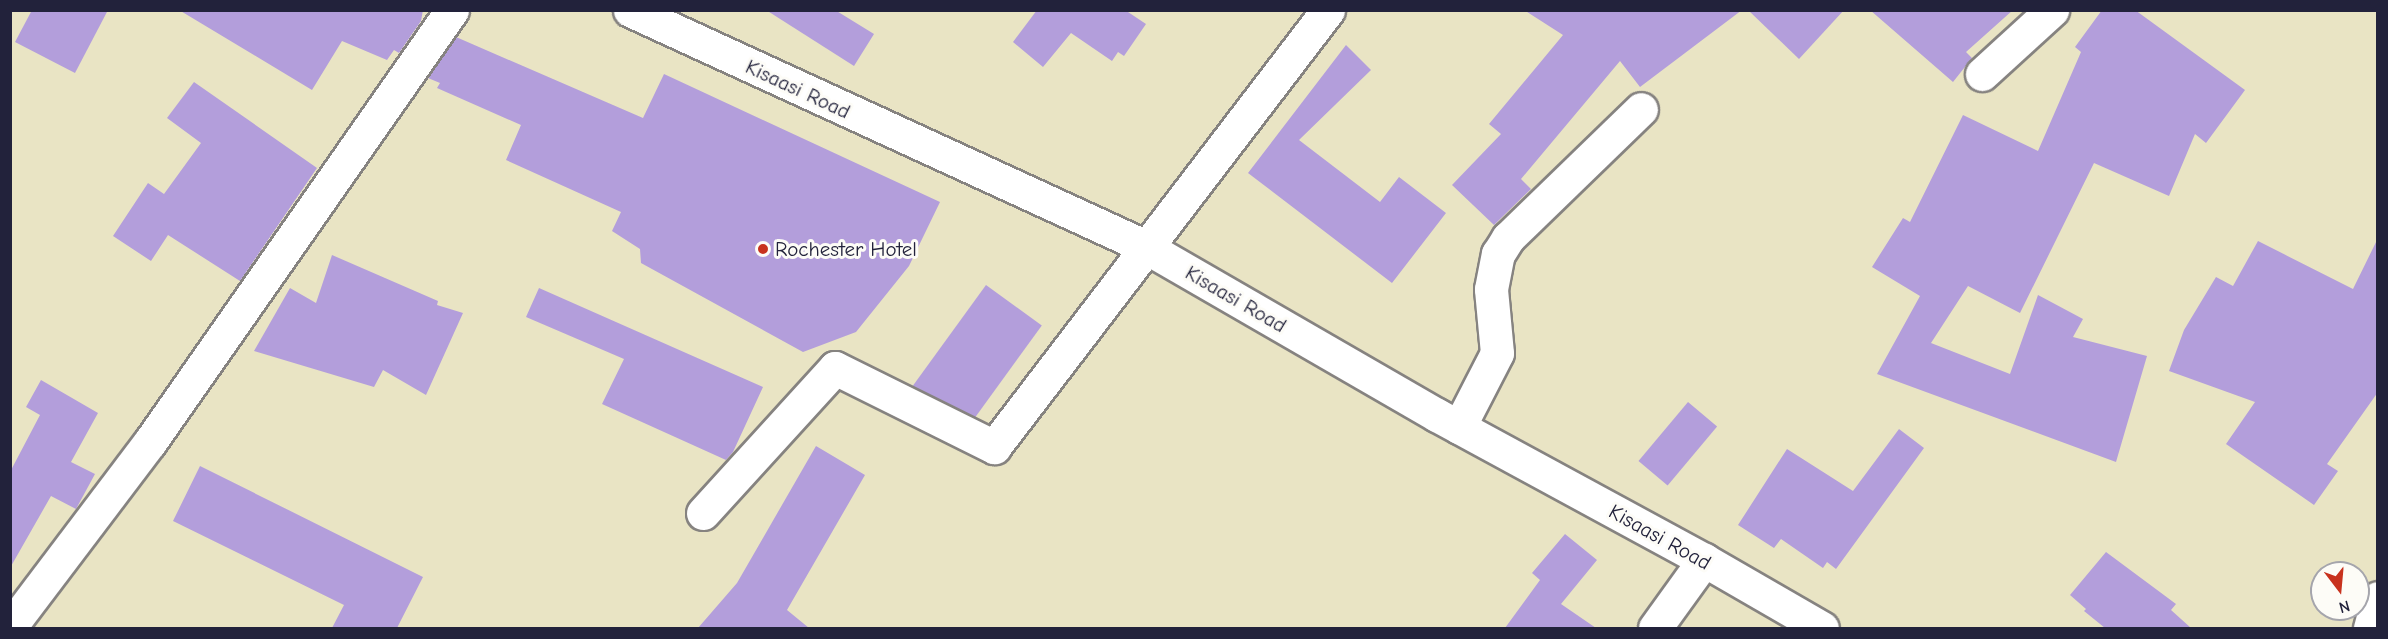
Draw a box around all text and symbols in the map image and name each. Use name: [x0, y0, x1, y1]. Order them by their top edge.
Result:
street label: Kisaasi Road: [742, 54, 854, 124]
place label: Rochester Hotel: [775, 236, 917, 262]
marker: Rochester Hotel: [756, 242, 770, 256]
street label: Kisaasi Road: [1181, 260, 1291, 338]
street label: Kisaasi Road: [1605, 499, 1715, 575]
north arrow: [2310, 561, 2370, 621]
text: N: [2337, 596, 2352, 616]

